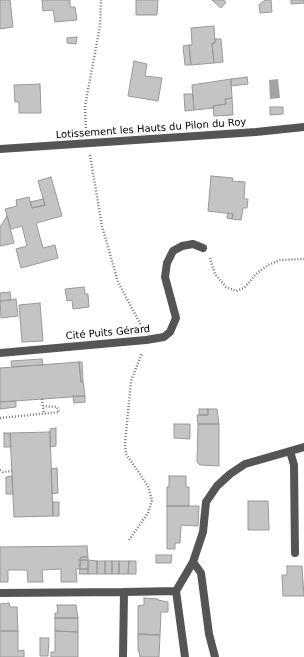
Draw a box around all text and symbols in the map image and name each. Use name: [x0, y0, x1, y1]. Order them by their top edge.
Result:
street label: Lotissement les Hauts du Pilon du Roy: [55, 116, 247, 142]
street label: Cité Puits Gérard: [65, 323, 151, 343]

